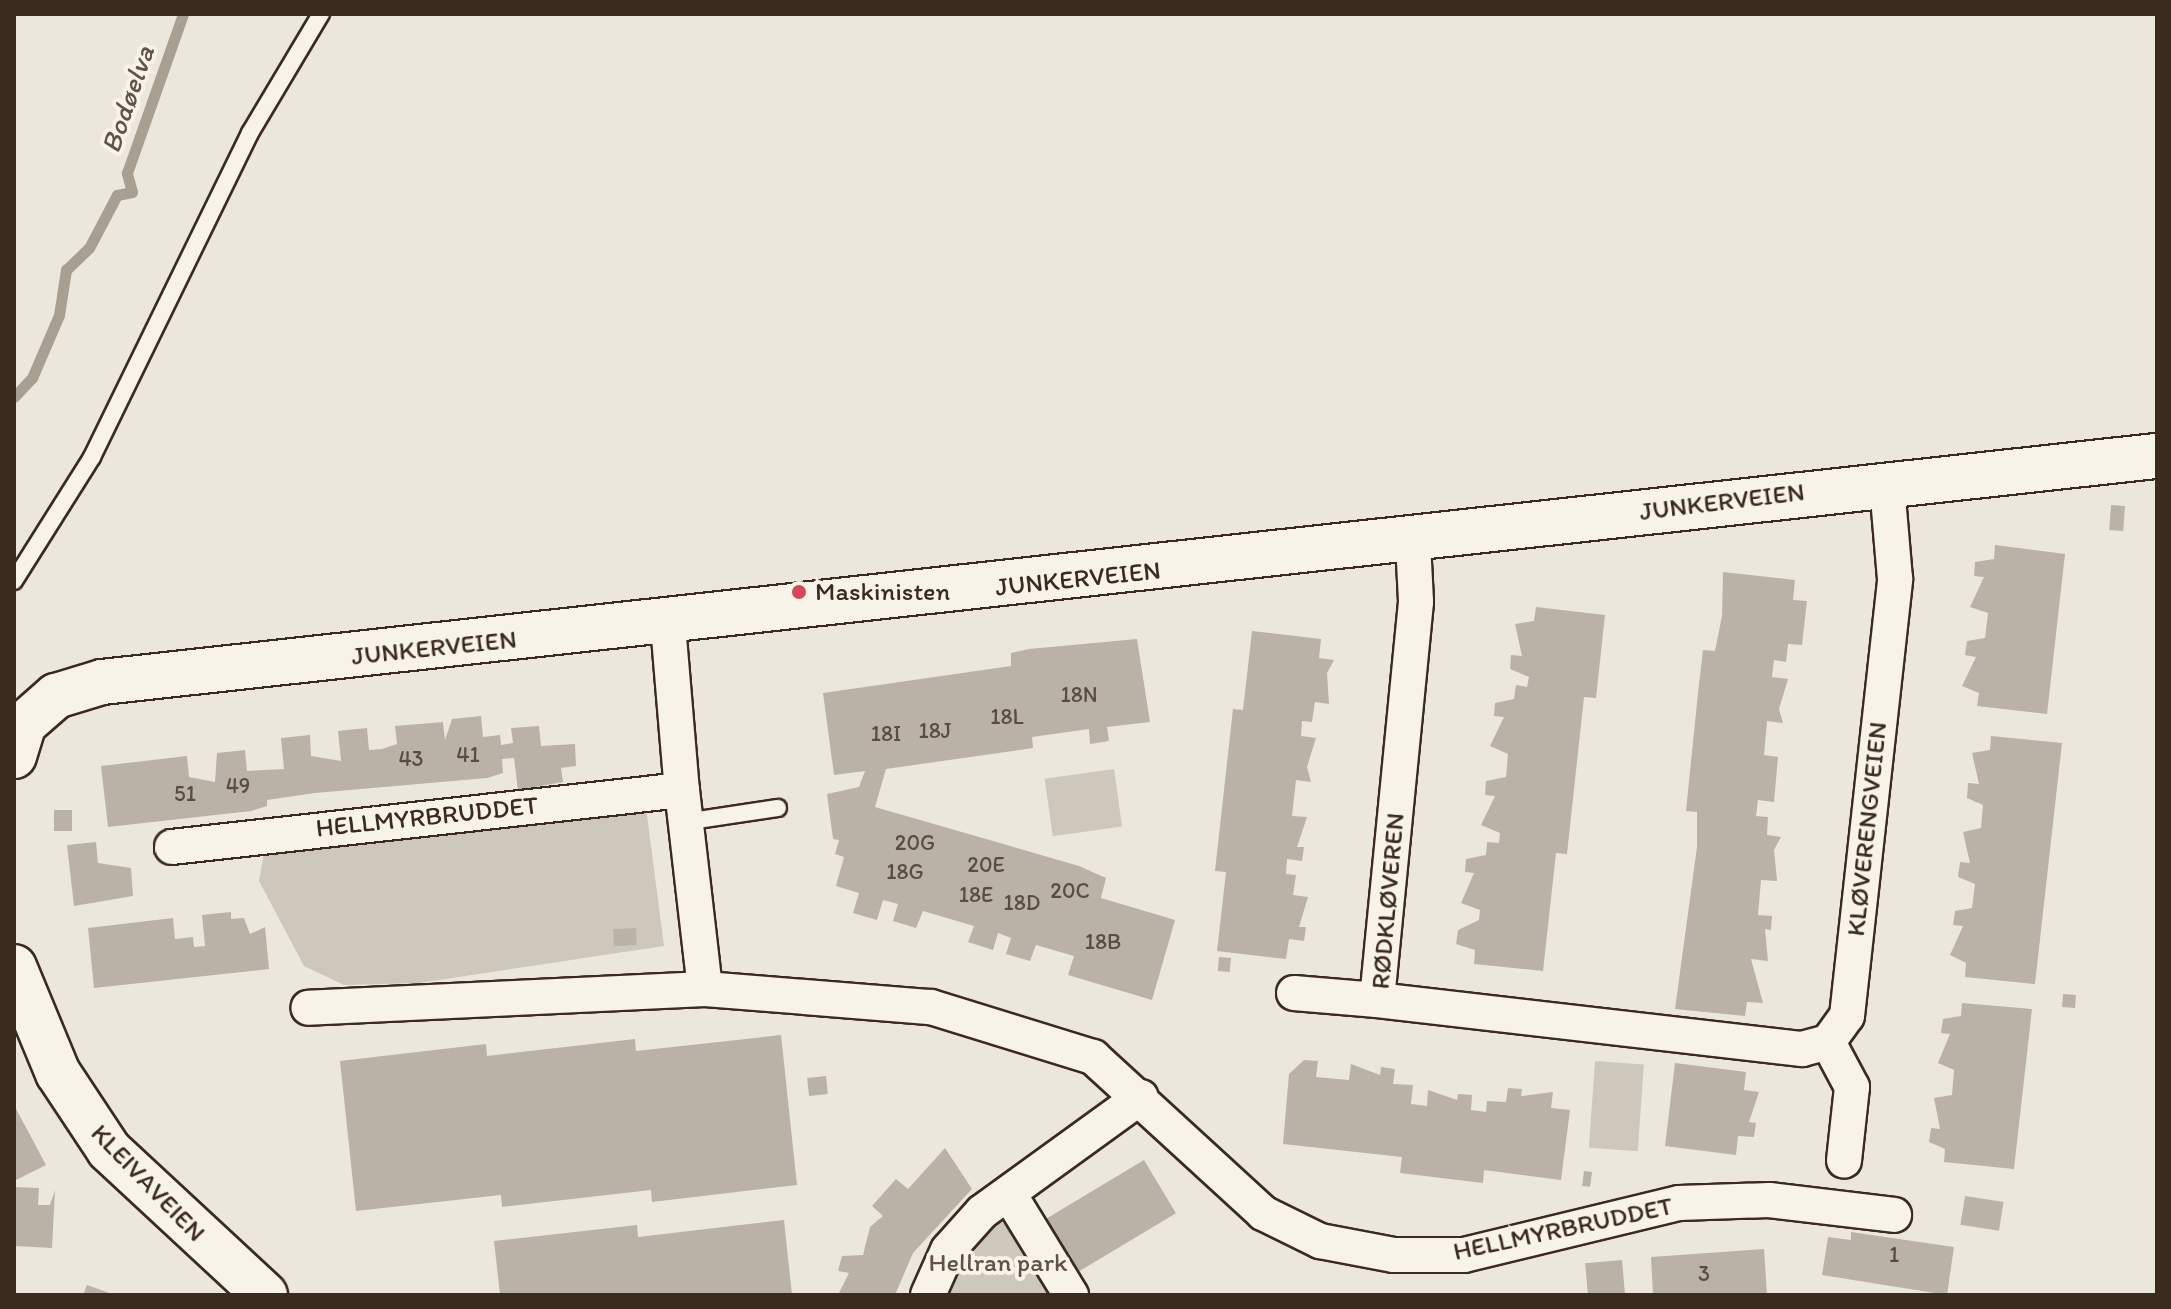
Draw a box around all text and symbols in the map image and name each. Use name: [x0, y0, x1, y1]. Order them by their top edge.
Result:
water label: Bodøelva: [93, 41, 161, 157]
street label: JUNKERVEIEN: [1638, 476, 1806, 528]
street label: JUNKERVEIEN: [994, 555, 1162, 603]
place label: Maskinisten: [815, 576, 950, 608]
marker: Maskinisten: [790, 583, 808, 601]
street label: JUNKERVEIEN: [350, 624, 518, 672]
house number: 18N: [1060, 682, 1098, 708]
house number: 18L: [990, 704, 1024, 730]
house number: 18J: [918, 718, 952, 744]
street label: KLØVERENGVEIEN: [1840, 720, 1894, 938]
house number: 18I: [871, 721, 901, 747]
house number: 41: [456, 742, 480, 768]
house number: 43: [398, 746, 424, 772]
house number: 49: [226, 773, 250, 799]
house number: 51: [174, 781, 196, 807]
street label: HELLMYRBRUDDET: [314, 790, 540, 844]
street label: RØDKLØVEREN: [1365, 811, 1411, 991]
house number: 20G: [895, 830, 935, 856]
house number: 20E: [967, 852, 1005, 878]
house number: 18G: [886, 859, 924, 885]
house number: 20C: [1050, 878, 1090, 904]
house number: 18E: [959, 882, 993, 908]
house number: 18D: [1004, 890, 1040, 916]
house number: 18B: [1085, 929, 1121, 955]
street label: KLEIVAVEIEN: [84, 1118, 212, 1248]
street label: HELLMYRBRUDDET: [1450, 1191, 1676, 1267]
house number: 1: [1889, 1242, 1899, 1268]
park label: Hellran park: [928, 1247, 1068, 1279]
house number: 3: [1698, 1261, 1710, 1287]

